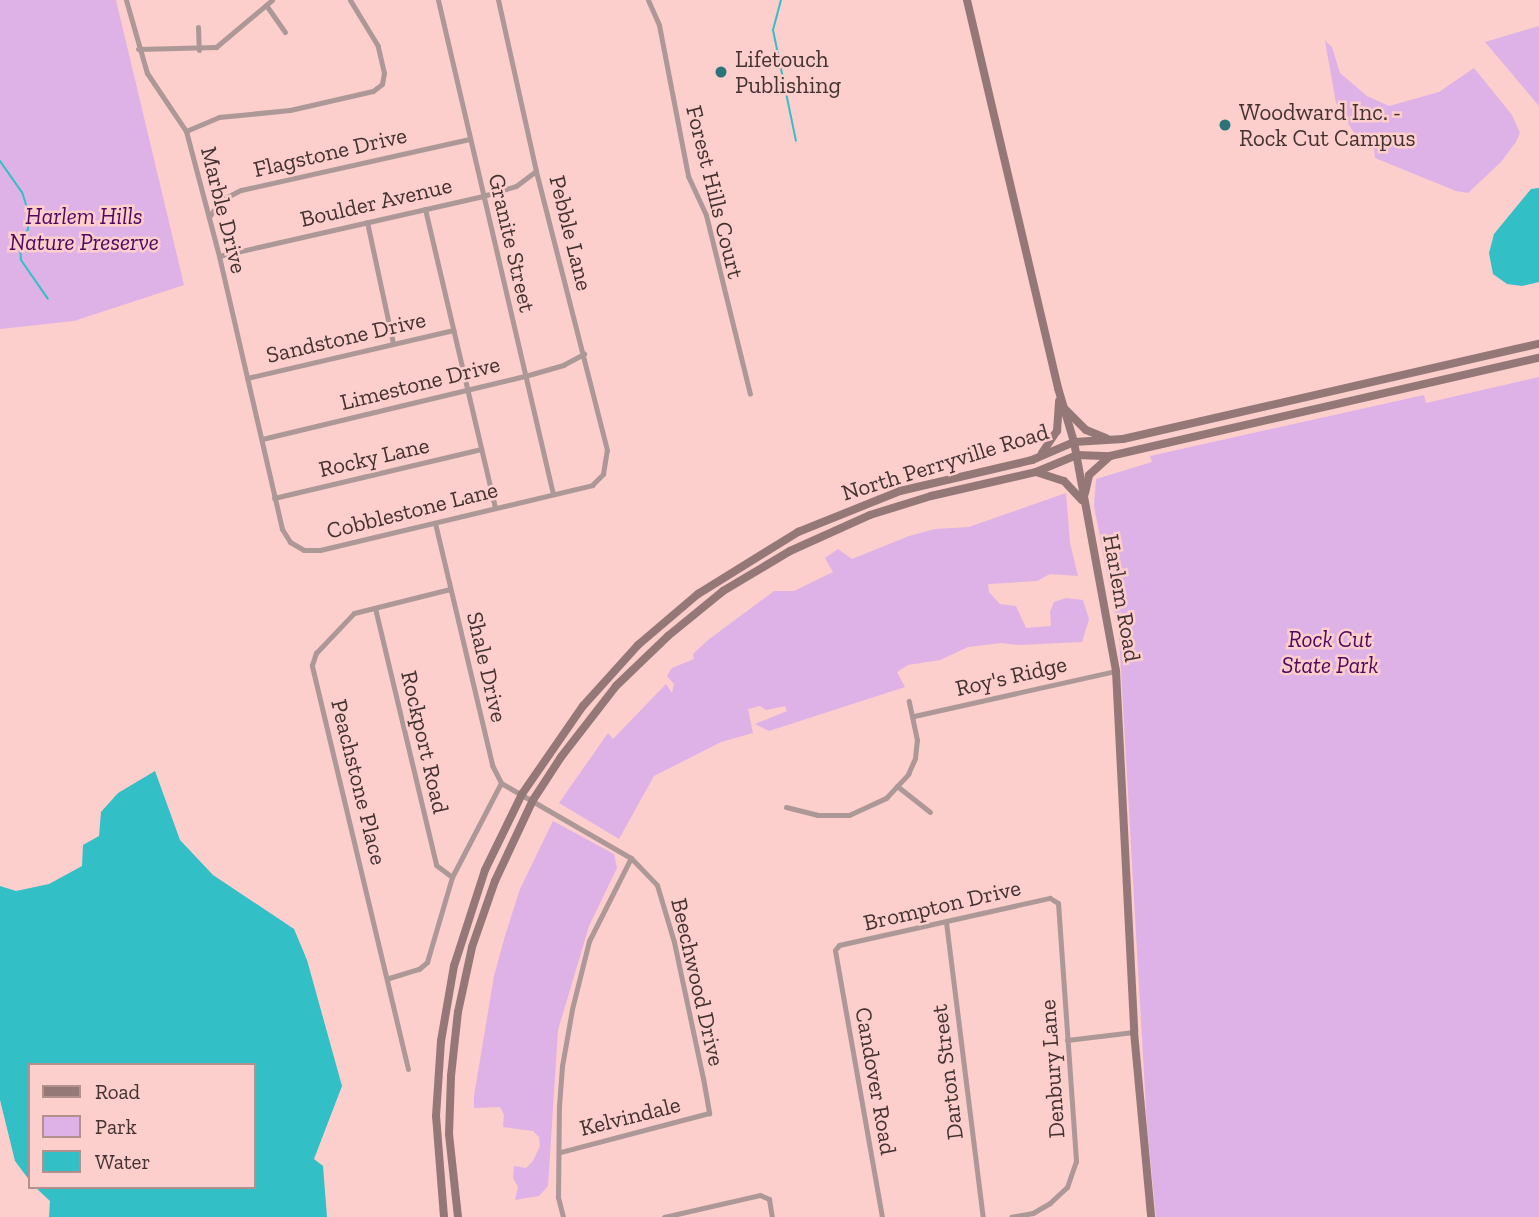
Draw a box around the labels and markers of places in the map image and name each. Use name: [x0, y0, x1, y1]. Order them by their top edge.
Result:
place label: Lifetouch Publishing: [735, 45, 841, 99]
marker: Lifetouch Publishing: [713, 64, 729, 80]
place label: Woodward Inc. - Rock Cut Campus: [1239, 98, 1415, 152]
marker: Woodward Inc. - Rock Cut Campus: [1217, 117, 1233, 133]

